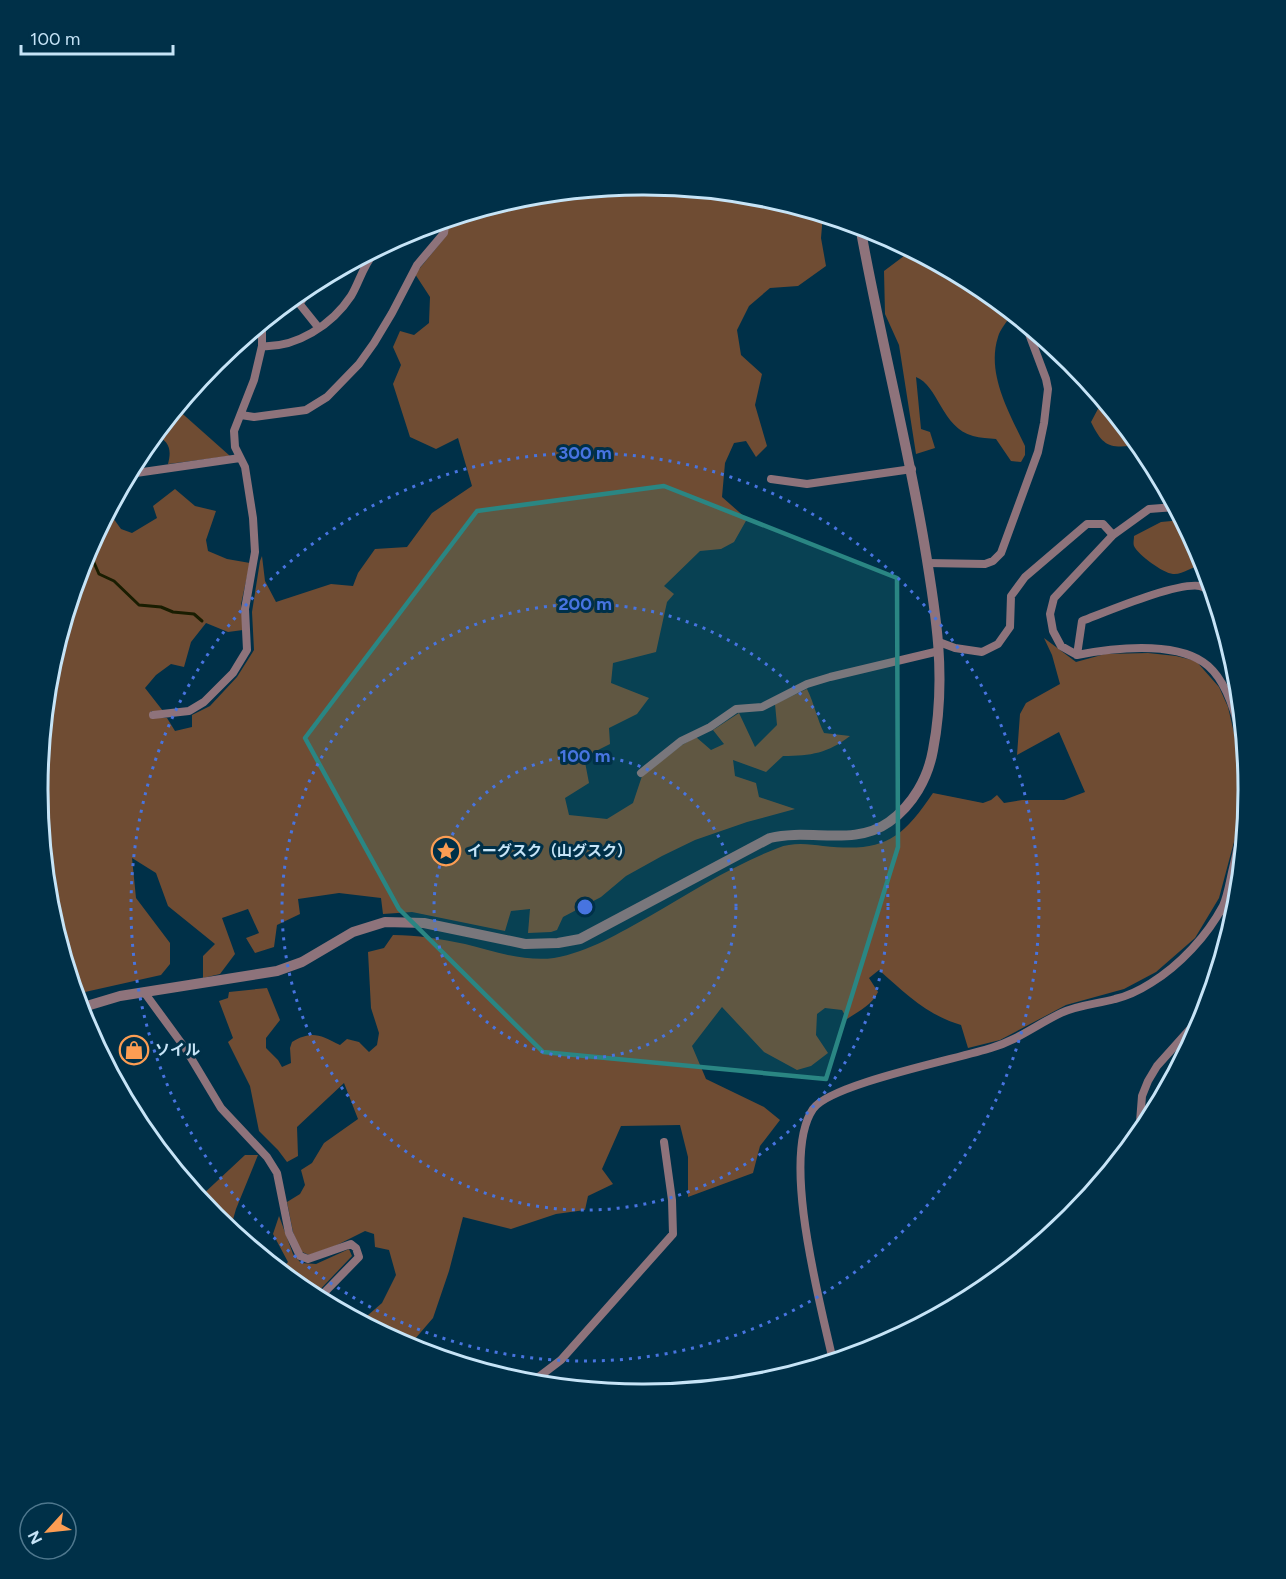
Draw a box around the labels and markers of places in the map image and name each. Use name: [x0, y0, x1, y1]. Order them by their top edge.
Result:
place icon: イーグスク（山グスク）: [430, 835, 462, 867]
place label: イーグスク（山グスク）: [467, 842, 632, 860]
centre of rings: [575, 897, 595, 917]
shop icon: ソイル: [118, 1034, 150, 1066]
place label: ソイル: [155, 1041, 200, 1059]

